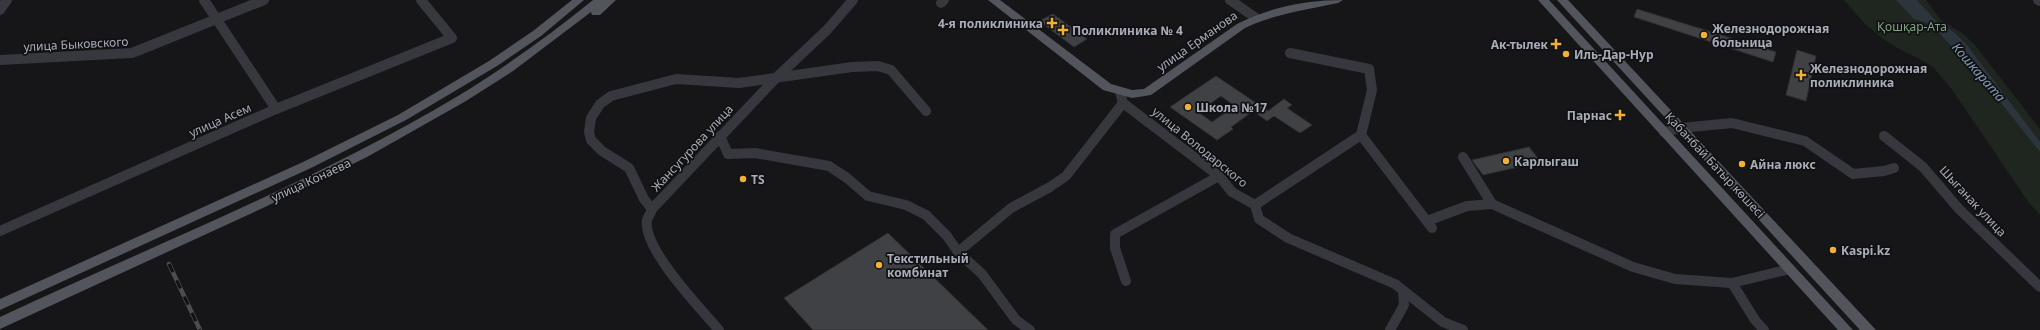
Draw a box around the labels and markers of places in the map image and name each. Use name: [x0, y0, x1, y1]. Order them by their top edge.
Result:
place label: 4-я поликлиника: [938, 15, 1043, 32]
marker: 4-я поликлиника: [1046, 17, 1058, 29]
place label: Железнодорожная больница: [1712, 20, 1829, 51]
place label: Поликлиника № 4: [1072, 22, 1183, 39]
marker: Поликлиника № 4: [1057, 24, 1069, 36]
marker: Железнодорожная больница: [1699, 30, 1709, 40]
place label: Ак-тылек: [1491, 36, 1549, 53]
marker: Ак-тылек: [1551, 39, 1561, 49]
place label: Иль-Дар-Нур: [1574, 46, 1654, 63]
marker: Иль-Дар-Нур: [1561, 49, 1571, 59]
place label: Железнодорожная поликлиника: [1810, 60, 1927, 91]
marker: Железнодорожная поликлиника: [1795, 69, 1807, 81]
place label: Школа №17: [1196, 99, 1267, 116]
marker: Школа №17: [1183, 102, 1193, 112]
place label: Парнас: [1567, 107, 1612, 124]
marker: Парнас: [1615, 110, 1625, 120]
place label: Карлыгаш: [1514, 153, 1579, 170]
marker: Карлыгаш: [1501, 156, 1511, 166]
place label: Айна люкс: [1750, 156, 1816, 173]
marker: Айна люкс: [1737, 159, 1747, 169]
place label: TS: [751, 171, 765, 188]
marker: TS: [738, 174, 748, 184]
place label: Kaspi.kz: [1841, 242, 1890, 259]
marker: Kaspi.kz: [1828, 245, 1838, 255]
place label: Текстильный комбинат: [887, 250, 969, 281]
marker: Текстильный комбинат: [874, 260, 884, 270]

